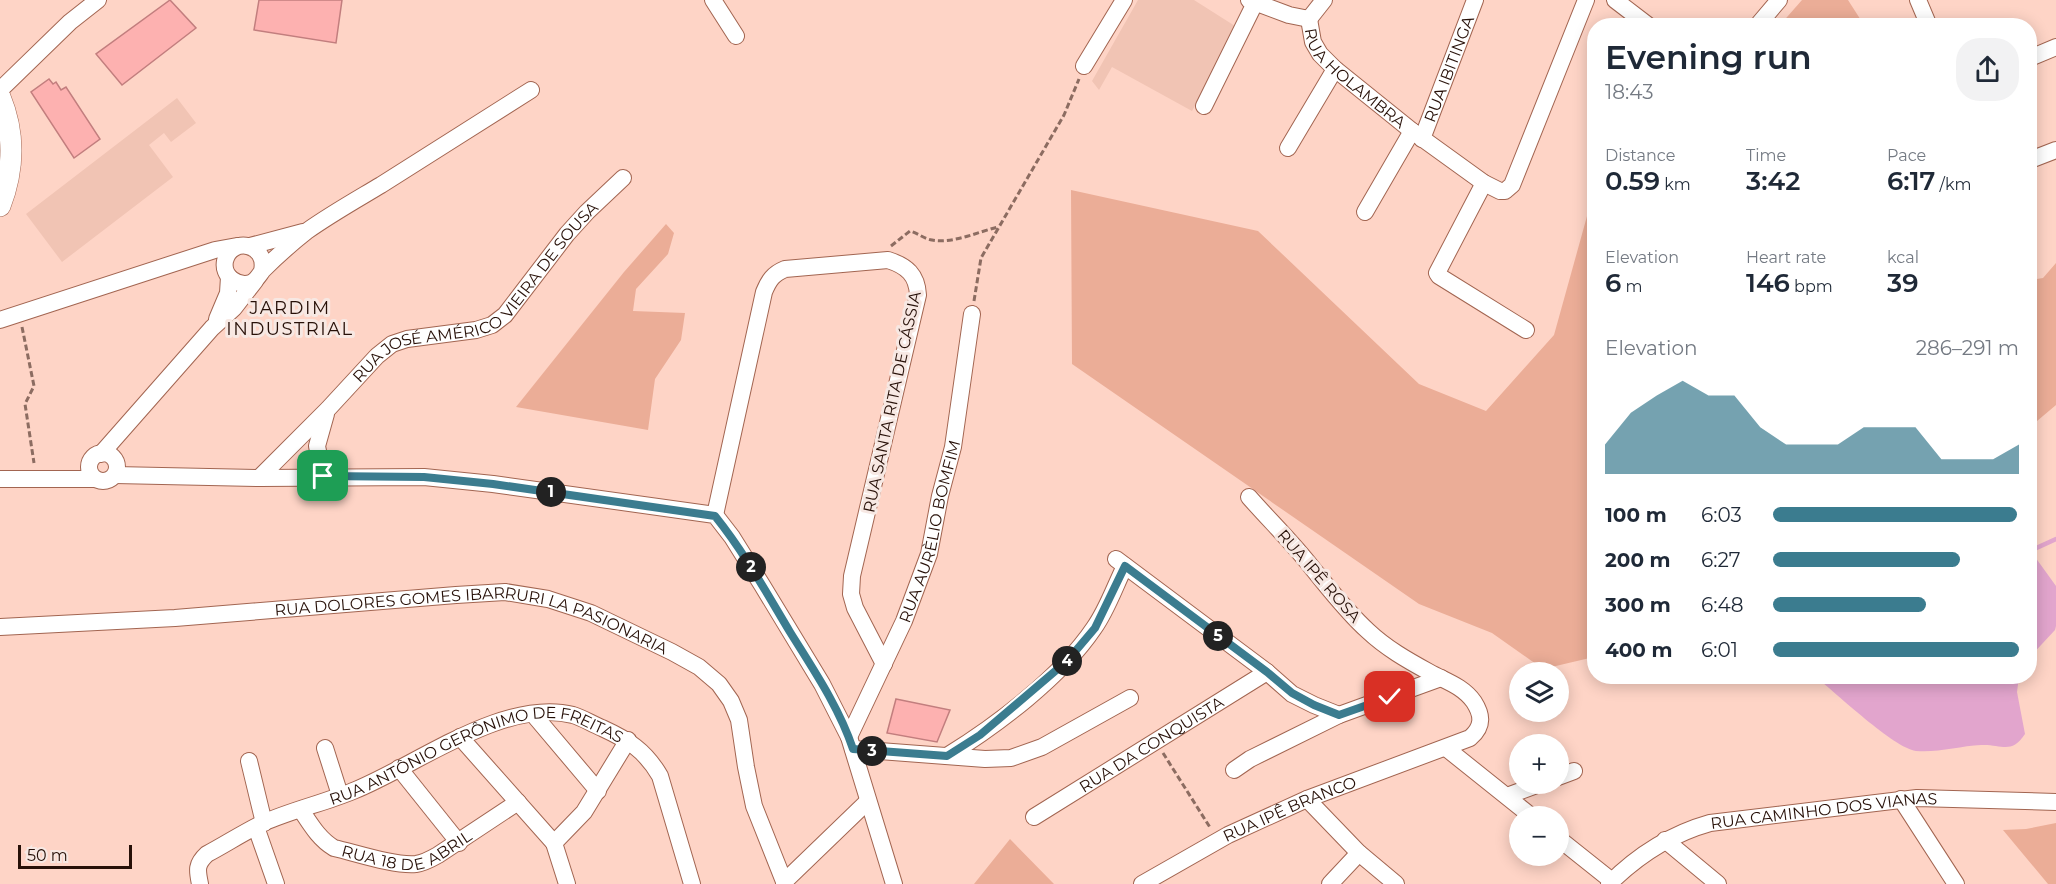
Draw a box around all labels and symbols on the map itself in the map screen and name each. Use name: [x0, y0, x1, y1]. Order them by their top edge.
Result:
street label: RUA IBITINGA: [1420, 13, 1478, 125]
street label: RUA HOLAMBRA: [1301, 26, 1410, 132]
street label: RUA JOSÉ AMÉRICO VIEIRA DE SOUSA: [348, 197, 602, 386]
street label: RUA SANTA RITA DE CÁSSIA: [859, 289, 925, 514]
district label: JARDIM INDUSTRIAL: [226, 297, 354, 340]
street label: RUA AURÈLIO BOMFIM: [895, 438, 964, 625]
pin: [297, 450, 348, 501]
pin: 1: [536, 477, 566, 507]
street label: RUA IPÊ ROSA: [1273, 526, 1365, 627]
pin: 2: [736, 552, 766, 582]
street label: RUA DOLORES GOMES IBARRURI LA PASIONARIA: [274, 583, 671, 658]
pin: 5: [1203, 621, 1233, 651]
pin: 4: [1052, 646, 1082, 676]
pin: [1364, 671, 1415, 722]
street label: RUA DA CONQUISTA: [1075, 692, 1227, 796]
street label: RUA ANTÔNIO GERÔNIMO DE FREITAS: [327, 702, 627, 809]
pin: 3: [857, 736, 887, 766]
street label: RUA IPÊ BRANCO: [1220, 772, 1359, 846]
street label: RUA CAMINHO DOS VIANAS: [1709, 788, 1938, 832]
street label: RUA 18 DE ABRIL: [340, 826, 476, 874]
scale bar: [18, 842, 132, 870]

